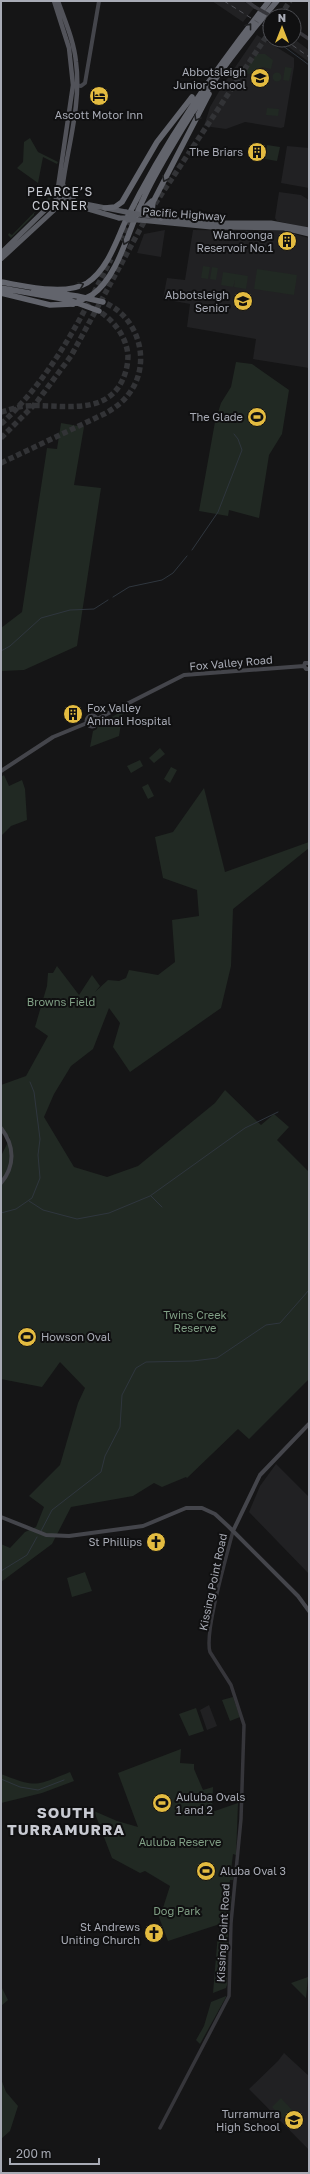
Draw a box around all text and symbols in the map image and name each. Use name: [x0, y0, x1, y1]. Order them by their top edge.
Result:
north arrow: [262, 8, 302, 48]
text: N: [278, 11, 286, 24]
one-way arrow: [244, 24, 251, 31]
place label: Abbotsleigh Junior School: [173, 65, 246, 91]
school or university icon: Abbotsleigh Junior School: [249, 67, 271, 89]
hotel icon: Ascott Motor Inn: [88, 85, 110, 107]
place label: Ascott Motor Inn: [55, 108, 143, 121]
one-way arrow: [194, 114, 202, 121]
building icon: The Briars: [246, 141, 268, 163]
place label: The Briars: [189, 145, 243, 158]
one-way arrow: [162, 175, 170, 182]
district label: PEARCE’S CORNER: [27, 184, 93, 213]
street label: Pacific Highway: [142, 204, 226, 223]
place label: Wahroonga Reservoir No.1: [197, 228, 273, 254]
building icon: Wahroonga Reservoir No.1: [276, 230, 298, 252]
one-way arrow: [122, 237, 130, 245]
one-way arrow: [76, 282, 84, 290]
place label: Abbotsleigh Senior: [165, 288, 230, 314]
school or university icon: Abbotsleigh Senior: [232, 290, 254, 312]
sports icon: The Glade: [246, 406, 268, 428]
place label: The Glade: [190, 410, 243, 423]
street label: Fox Valley Road: [189, 652, 273, 673]
place label: Fox Valley Animal Hospital: [87, 701, 171, 727]
building icon: Fox Valley Animal Hospital: [62, 703, 84, 725]
park label: Browns Field: [27, 995, 95, 1008]
park label: Twins Creek Reserve: [163, 1308, 227, 1334]
sports icon: Howson Oval: [16, 1326, 38, 1348]
place label: Howson Oval: [41, 1330, 111, 1343]
church icon: St Phillips: [145, 1531, 167, 1553]
street label: Kissing Point Road: [196, 1532, 229, 1632]
place label: St Phillips: [89, 1535, 142, 1548]
place label: Auluba Ovals 1 and 2: [176, 1790, 245, 1816]
sports icon: Auluba Ovals 1 and 2: [151, 1792, 173, 1814]
district label: SOUTH TURRAMURRA: [7, 1803, 125, 1838]
park label: Auluba Reserve: [139, 1835, 221, 1848]
sports icon: Aluba Oval 3: [195, 1860, 217, 1882]
place label: Aluba Oval 3: [220, 1864, 286, 1877]
street label: Kissing Point Road: [213, 1883, 232, 1983]
park label: Dog Park: [153, 1904, 201, 1917]
place label: St Andrews Uniting Church: [61, 1920, 140, 1946]
church icon: St Andrews Uniting Church: [143, 1922, 165, 1944]
place label: Turramurra High School: [216, 2107, 280, 2133]
school or university icon: Turramurra High School: [283, 2109, 305, 2131]
scale bar: [10, 2140, 99, 2166]
text: 200 m: [16, 2146, 51, 2161]

